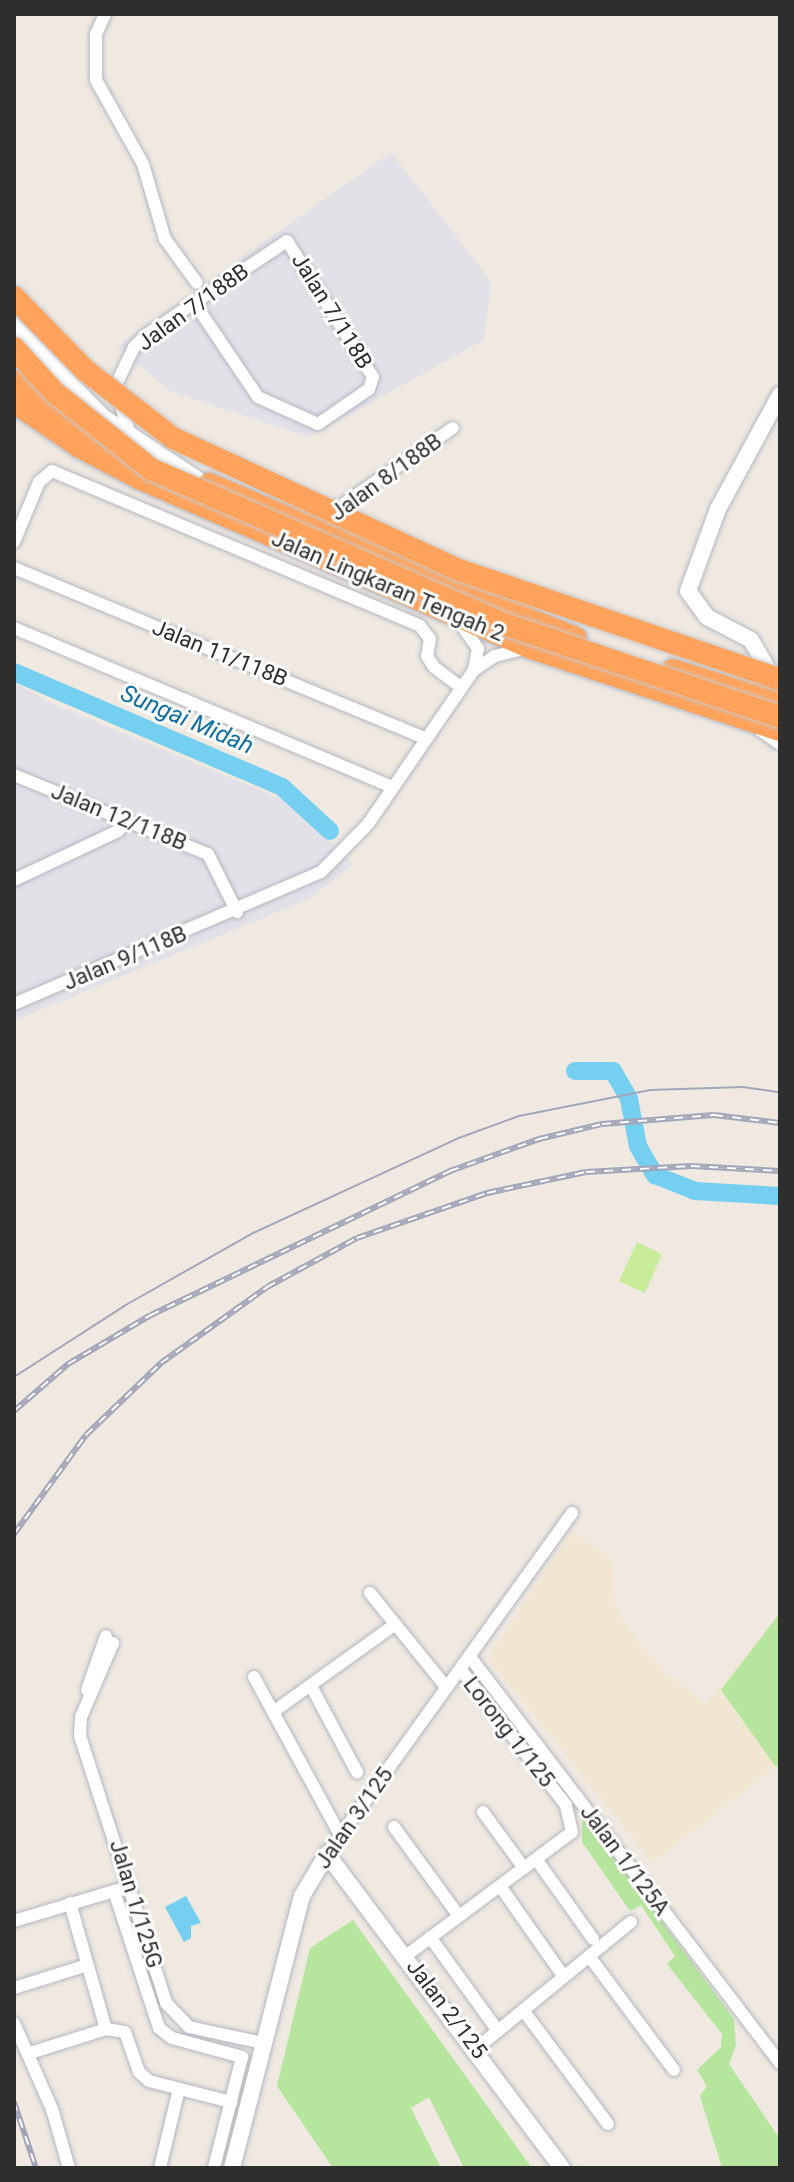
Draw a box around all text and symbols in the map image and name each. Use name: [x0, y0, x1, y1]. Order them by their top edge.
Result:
street label: Jalan 7/118B: [286, 248, 378, 374]
street label: Jalan 7/188B: [132, 258, 254, 356]
street label: Jalan 8/188B: [325, 428, 447, 526]
street label: Jalan Lingkaran Tengah 2: [268, 525, 508, 647]
street label: Jalan 11/118B: [148, 614, 292, 692]
water label: Sungai Midah: [116, 679, 258, 761]
street label: Jalan 12/118B: [47, 778, 191, 856]
street label: Jalan 9/118B: [59, 920, 191, 996]
street label: Lorong 1/125: [458, 1672, 560, 1792]
street label: Jalan 3/125: [309, 1762, 399, 1874]
street label: Jalan 1/125A: [575, 1799, 675, 1921]
street label: Jalan 1/125G: [104, 1837, 168, 1971]
street label: Jalan 2/125: [401, 1954, 493, 2064]

